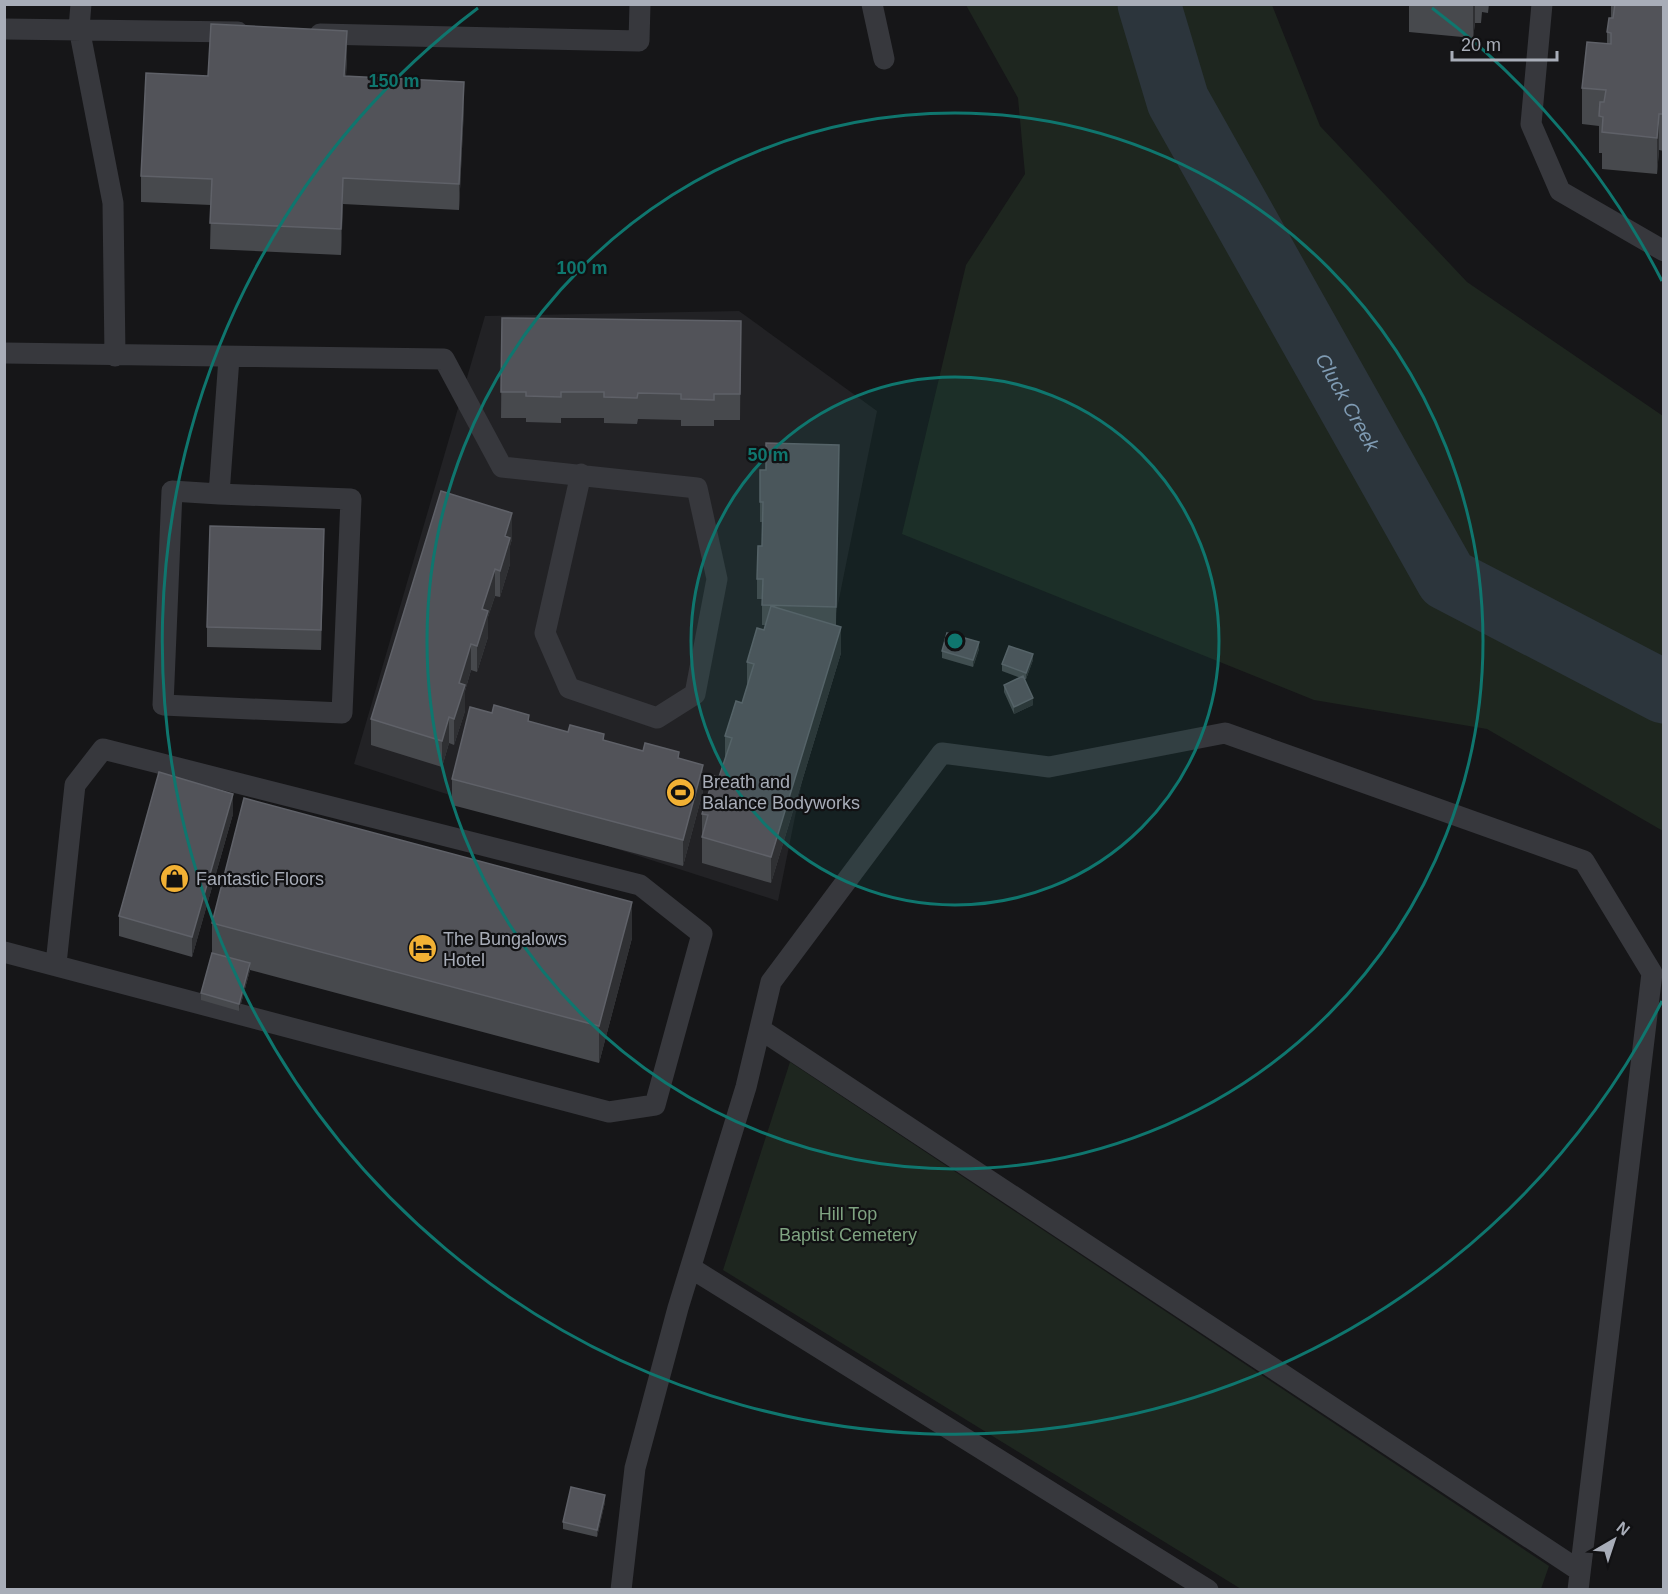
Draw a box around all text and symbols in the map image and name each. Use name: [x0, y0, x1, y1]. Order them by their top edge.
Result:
scale bar: [1452, 24, 1557, 62]
text: 20 m: [1461, 35, 1501, 55]
text: 150 m: [368, 71, 420, 91]
text: 100 m: [556, 258, 608, 278]
water label: Cluck Creek: [1311, 349, 1384, 456]
text: 50 m: [747, 445, 789, 465]
centre of rings: [945, 631, 965, 651]
place label: Breath and Balance Bodyworks: [702, 772, 860, 813]
sports icon: Breath and Balance Bodyworks: [665, 776, 697, 808]
shop icon: Fantastic Floors: [159, 863, 191, 895]
place label: Fantastic Floors: [196, 869, 324, 889]
place label: The Bungalows Hotel: [443, 929, 567, 970]
hotel icon: The Bungalows Hotel: [406, 933, 438, 965]
park label: Hill Top Baptist Cemetery: [779, 1204, 917, 1245]
north arrow: [1584, 1510, 1644, 1570]
text: N: [1613, 1518, 1633, 1539]

